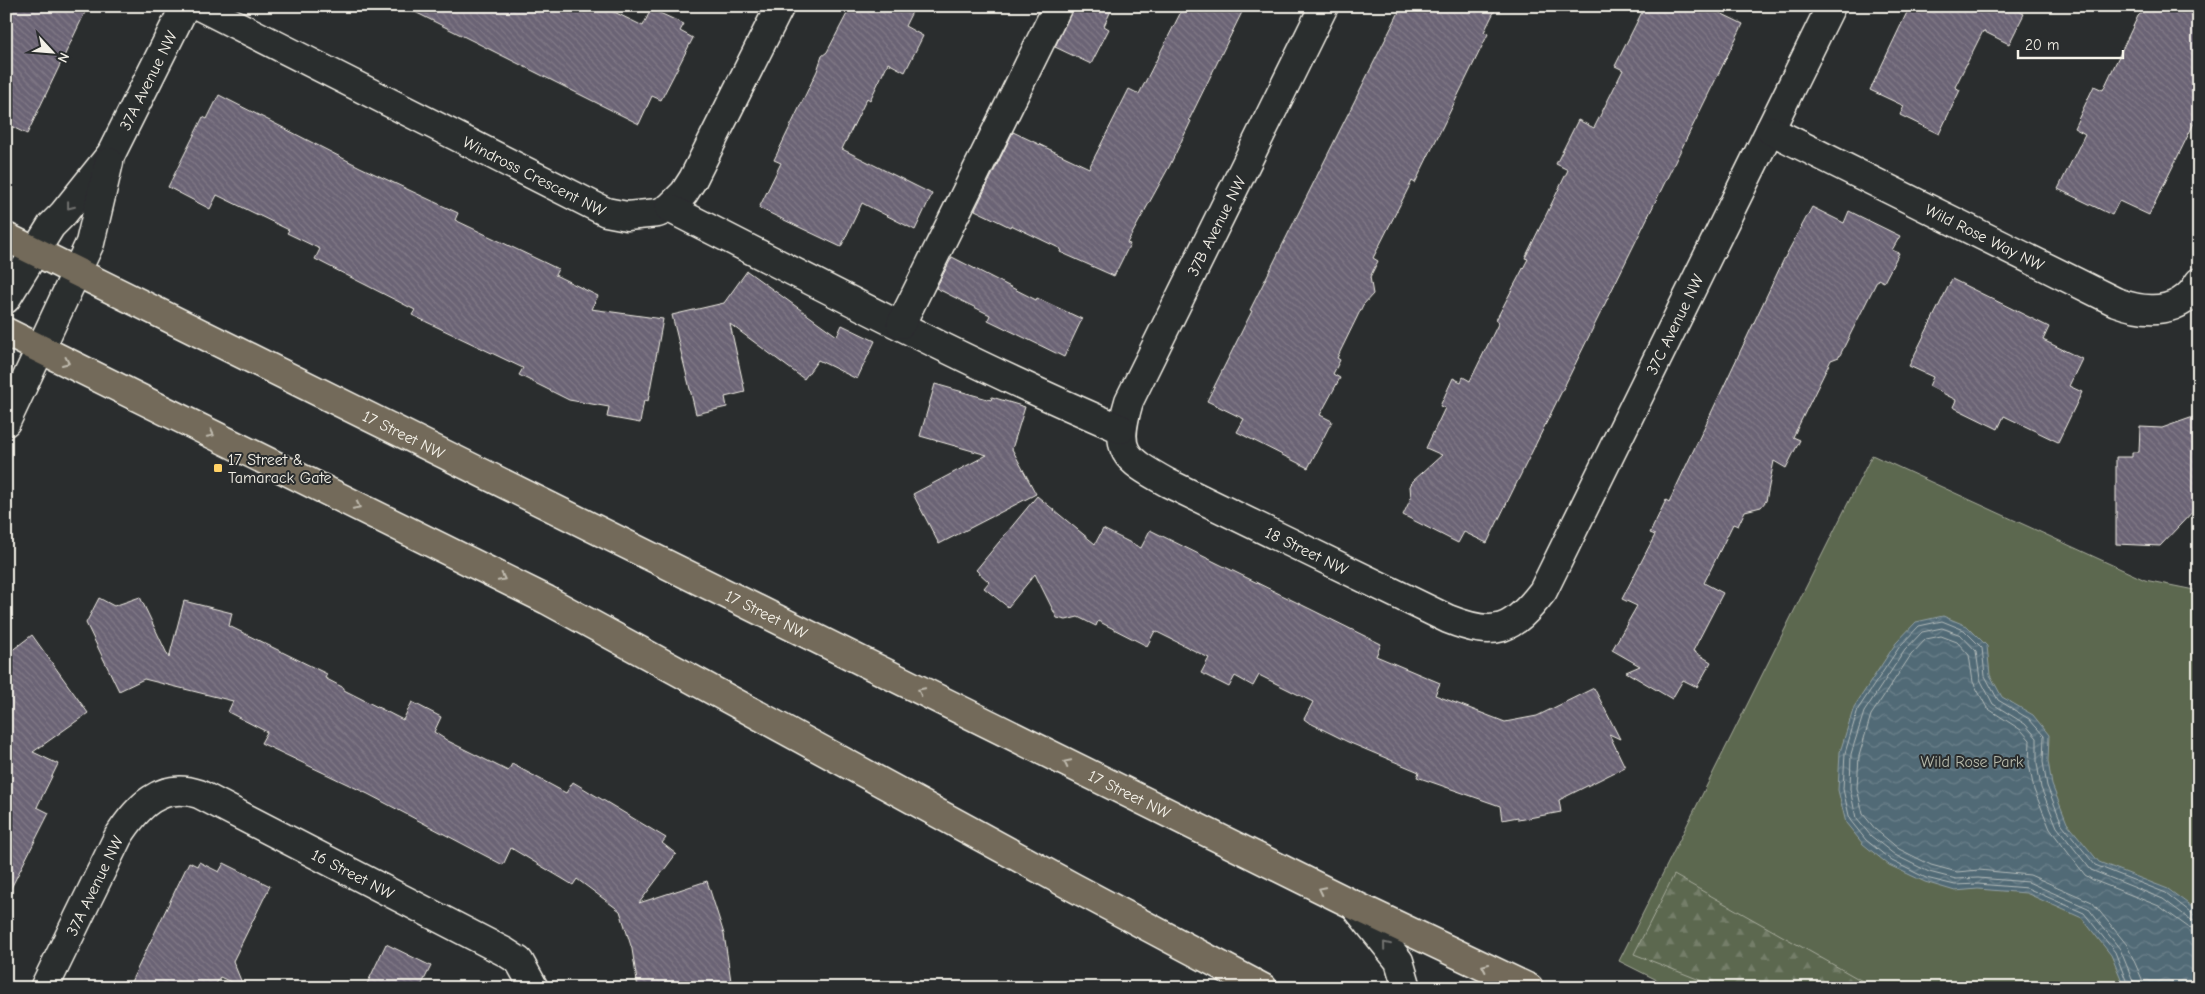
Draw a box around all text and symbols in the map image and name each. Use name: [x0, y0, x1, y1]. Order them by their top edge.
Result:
north arrow: [28, 28, 78, 78]
street label: 37A Avenue NW: [116, 28, 181, 133]
scale bar: [2018, 28, 2122, 60]
text: 20 m: [2025, 36, 2059, 54]
text: N: [54, 50, 73, 65]
street label: Windross Crescent NW: [460, 133, 608, 220]
street label: 37B Avenue NW: [1184, 174, 1250, 279]
one-way arrow: [67, 200, 75, 209]
street label: Wild Rose Way NW: [1922, 201, 2047, 275]
street label: 37C Avenue NW: [1643, 272, 1707, 378]
one-way arrow: [60, 355, 69, 365]
street label: 17 Street NW: [359, 407, 447, 463]
one-way arrow: [206, 428, 215, 438]
place label: 17 Street & Tamarack Gate: [228, 451, 332, 487]
marker: 17 Street & Tamarack Gate: [212, 462, 224, 474]
one-way arrow: [352, 500, 361, 510]
street label: 18 Street NW: [1262, 524, 1351, 579]
one-way arrow: [497, 572, 506, 582]
street label: 17 Street NW: [722, 587, 810, 643]
one-way arrow: [917, 687, 926, 697]
park label: Wild Rose Park: [1920, 753, 2024, 771]
one-way arrow: [1063, 759, 1072, 769]
street label: 17 Street NW: [1085, 767, 1173, 823]
street label: 37A Avenue NW: [63, 833, 127, 939]
street label: 16 Street NW: [308, 846, 397, 903]
one-way arrow: [1318, 885, 1327, 896]
one-way arrow: [1384, 942, 1392, 951]
one-way arrow: [1481, 963, 1490, 973]

